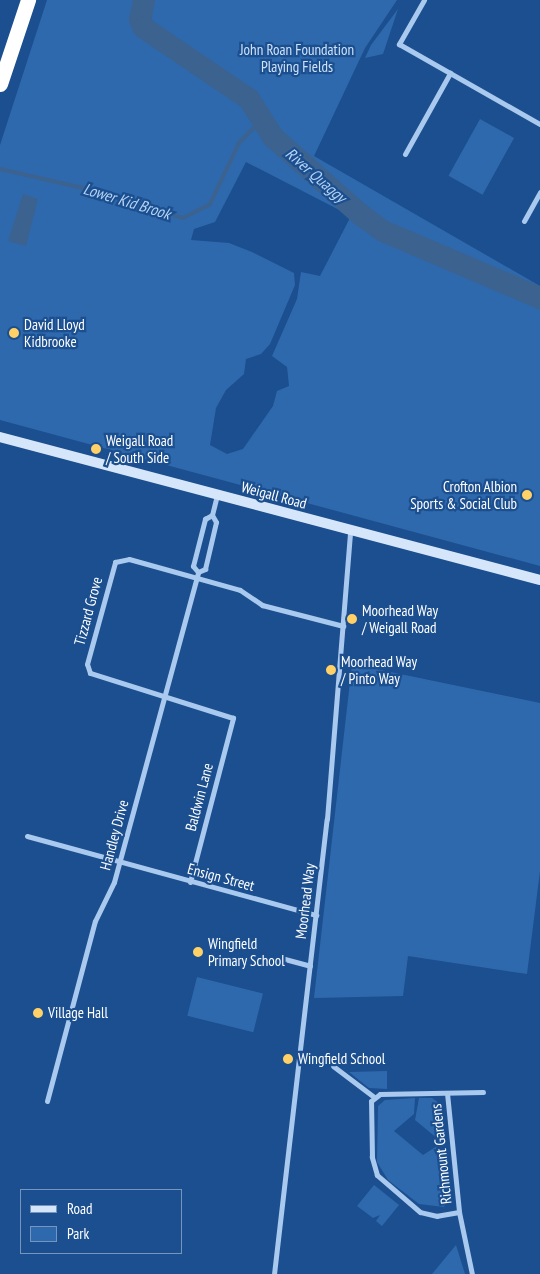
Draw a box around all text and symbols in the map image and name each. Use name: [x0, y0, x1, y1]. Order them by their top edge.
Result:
park label: John Roan Foundation Playing Fields: [240, 40, 354, 75]
water label: River Quaggy: [282, 144, 350, 206]
water label: Lower Kid Brook: [81, 179, 173, 223]
place label: David Lloyd Kidbrooke: [24, 315, 85, 350]
marker: David Lloyd Kidbrooke: [8, 327, 20, 339]
place label: Weigall Road / South Side: [106, 431, 173, 466]
marker: Weigall Road / South Side: [90, 443, 102, 455]
place label: Crofton Albion Sports & Social Club: [410, 477, 517, 512]
street label: Weigall Road: [239, 478, 309, 512]
marker: Crofton Albion Sports & Social Club: [521, 489, 533, 501]
street label: Tizzard Grove: [70, 575, 106, 647]
place label: Moorhead Way / Weigall Road: [362, 601, 438, 636]
marker: Moorhead Way / Weigall Road: [346, 613, 358, 625]
place label: Moorhead Way / Pinto Way: [341, 652, 417, 687]
marker: Moorhead Way / Pinto Way: [325, 664, 337, 676]
street label: Baldwin Lane: [181, 761, 217, 833]
street label: Handley Drive: [96, 798, 132, 872]
street label: Ensign Street: [186, 859, 256, 895]
street label: Moorhead Way: [291, 862, 319, 940]
place label: Wingfield Primary School: [208, 934, 285, 969]
marker: Wingfield Primary School: [192, 946, 204, 958]
place label: Village Hall: [48, 1004, 108, 1022]
marker: Village Hall: [32, 1007, 44, 1019]
place label: Wingfield School: [298, 1050, 385, 1068]
marker: Wingfield School: [282, 1053, 294, 1065]
street label: Richmount Gardens: [427, 1103, 455, 1205]
legend: [20, 1189, 182, 1254]
text: Road: [67, 1199, 93, 1218]
text: Park: [67, 1224, 89, 1243]

